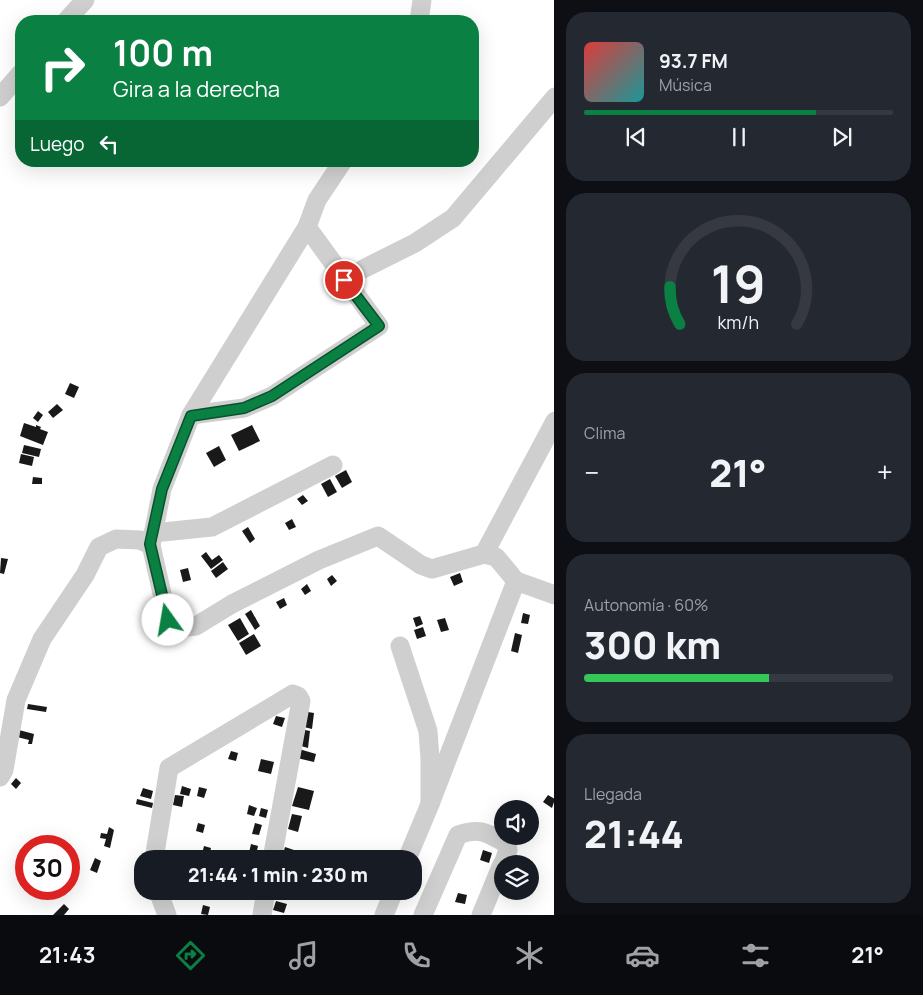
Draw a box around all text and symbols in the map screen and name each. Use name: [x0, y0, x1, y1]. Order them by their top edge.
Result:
text: 100 m: [113, 29, 213, 77]
icon: right: [30, 35, 95, 100]
text: 93.7 FM: [659, 48, 728, 74]
text: Gira a la derecha: [113, 74, 280, 104]
text: Música: [659, 74, 712, 96]
icon: previous: [622, 123, 650, 151]
icon: pause: [725, 123, 753, 151]
icon: next: [828, 123, 856, 151]
icon: left: [95, 130, 123, 158]
text: Luego: [30, 131, 85, 157]
text: 19: [711, 248, 766, 319]
pin: [323, 259, 365, 301]
icon: arrive: [330, 266, 358, 294]
text: km/h: [718, 310, 759, 334]
text: Clima: [584, 422, 625, 444]
text: 21°: [709, 446, 767, 498]
text: −: [584, 453, 599, 491]
text: +: [877, 453, 893, 491]
position arrow: [141, 593, 193, 645]
text: Autonomía · 60%: [584, 594, 708, 616]
text: 300 km: [584, 618, 721, 670]
text: Llegada: [584, 783, 642, 805]
map controls: [494, 800, 539, 900]
button: sound: [494, 800, 539, 845]
text: 21:44: [584, 807, 684, 859]
speed limit sign: 30: [15, 835, 80, 900]
button: layers: [494, 855, 539, 900]
text: 21:44 · 1 min · 230 m: [188, 862, 368, 888]
icon: directions: [173, 938, 208, 973]
icon: music: [286, 938, 321, 973]
icon: phone: [399, 938, 434, 973]
icon: climate: [512, 938, 547, 973]
icon: car: [625, 938, 660, 973]
icon: filters: [738, 938, 773, 973]
text: 21:43: [39, 940, 95, 970]
text: 21°: [851, 940, 884, 970]

